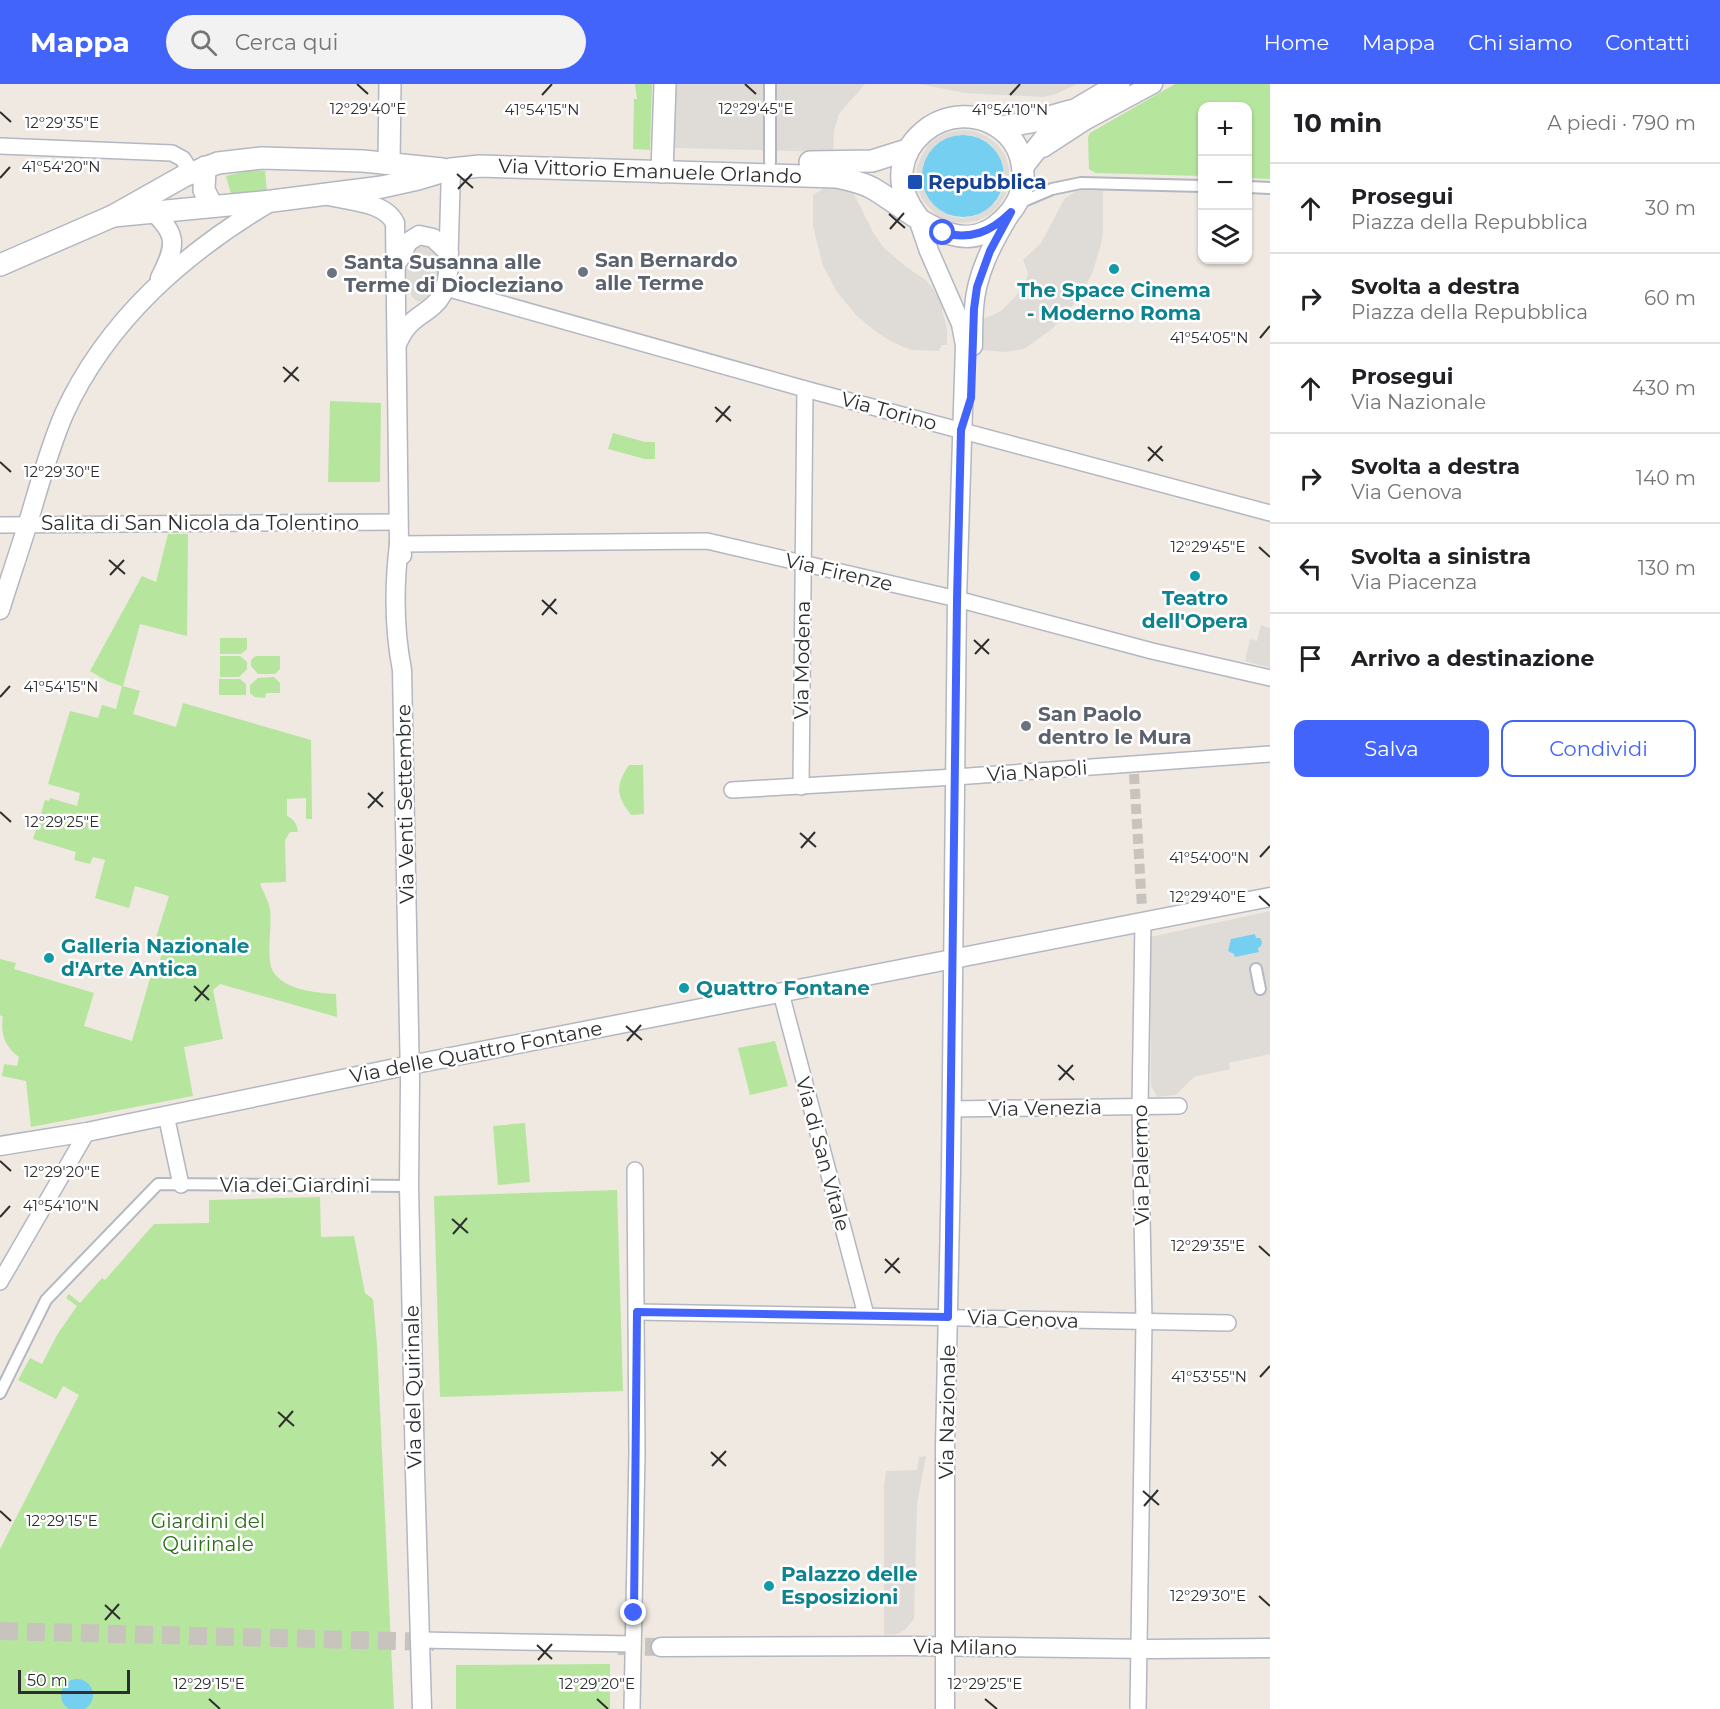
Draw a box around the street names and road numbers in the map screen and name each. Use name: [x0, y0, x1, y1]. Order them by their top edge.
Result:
street label: Via Vittorio Emanuele Orlando: [498, 154, 802, 188]
street label: Via Torino: [838, 387, 940, 435]
street label: Salita di San Nicola da Tolentino: [41, 511, 359, 535]
street label: Via Firenze: [783, 548, 895, 596]
street label: Via Modena: [789, 600, 815, 720]
street label: Via Venti Settembre: [391, 704, 419, 904]
street label: Via Napoli: [986, 756, 1088, 786]
street label: Via delle Quattro Fontane: [348, 1016, 604, 1088]
street label: Via di San Vitale: [791, 1074, 855, 1234]
street label: Via Venezia: [988, 1095, 1102, 1121]
street label: Via Palermo: [1128, 1104, 1154, 1226]
street label: Via dei Giardini: [220, 1173, 370, 1197]
street label: Via del Quirinale: [400, 1305, 426, 1469]
street label: Via Genova: [967, 1305, 1079, 1333]
street label: Via Nazionale: [934, 1344, 960, 1480]
street label: Via Milano: [913, 1634, 1017, 1660]

